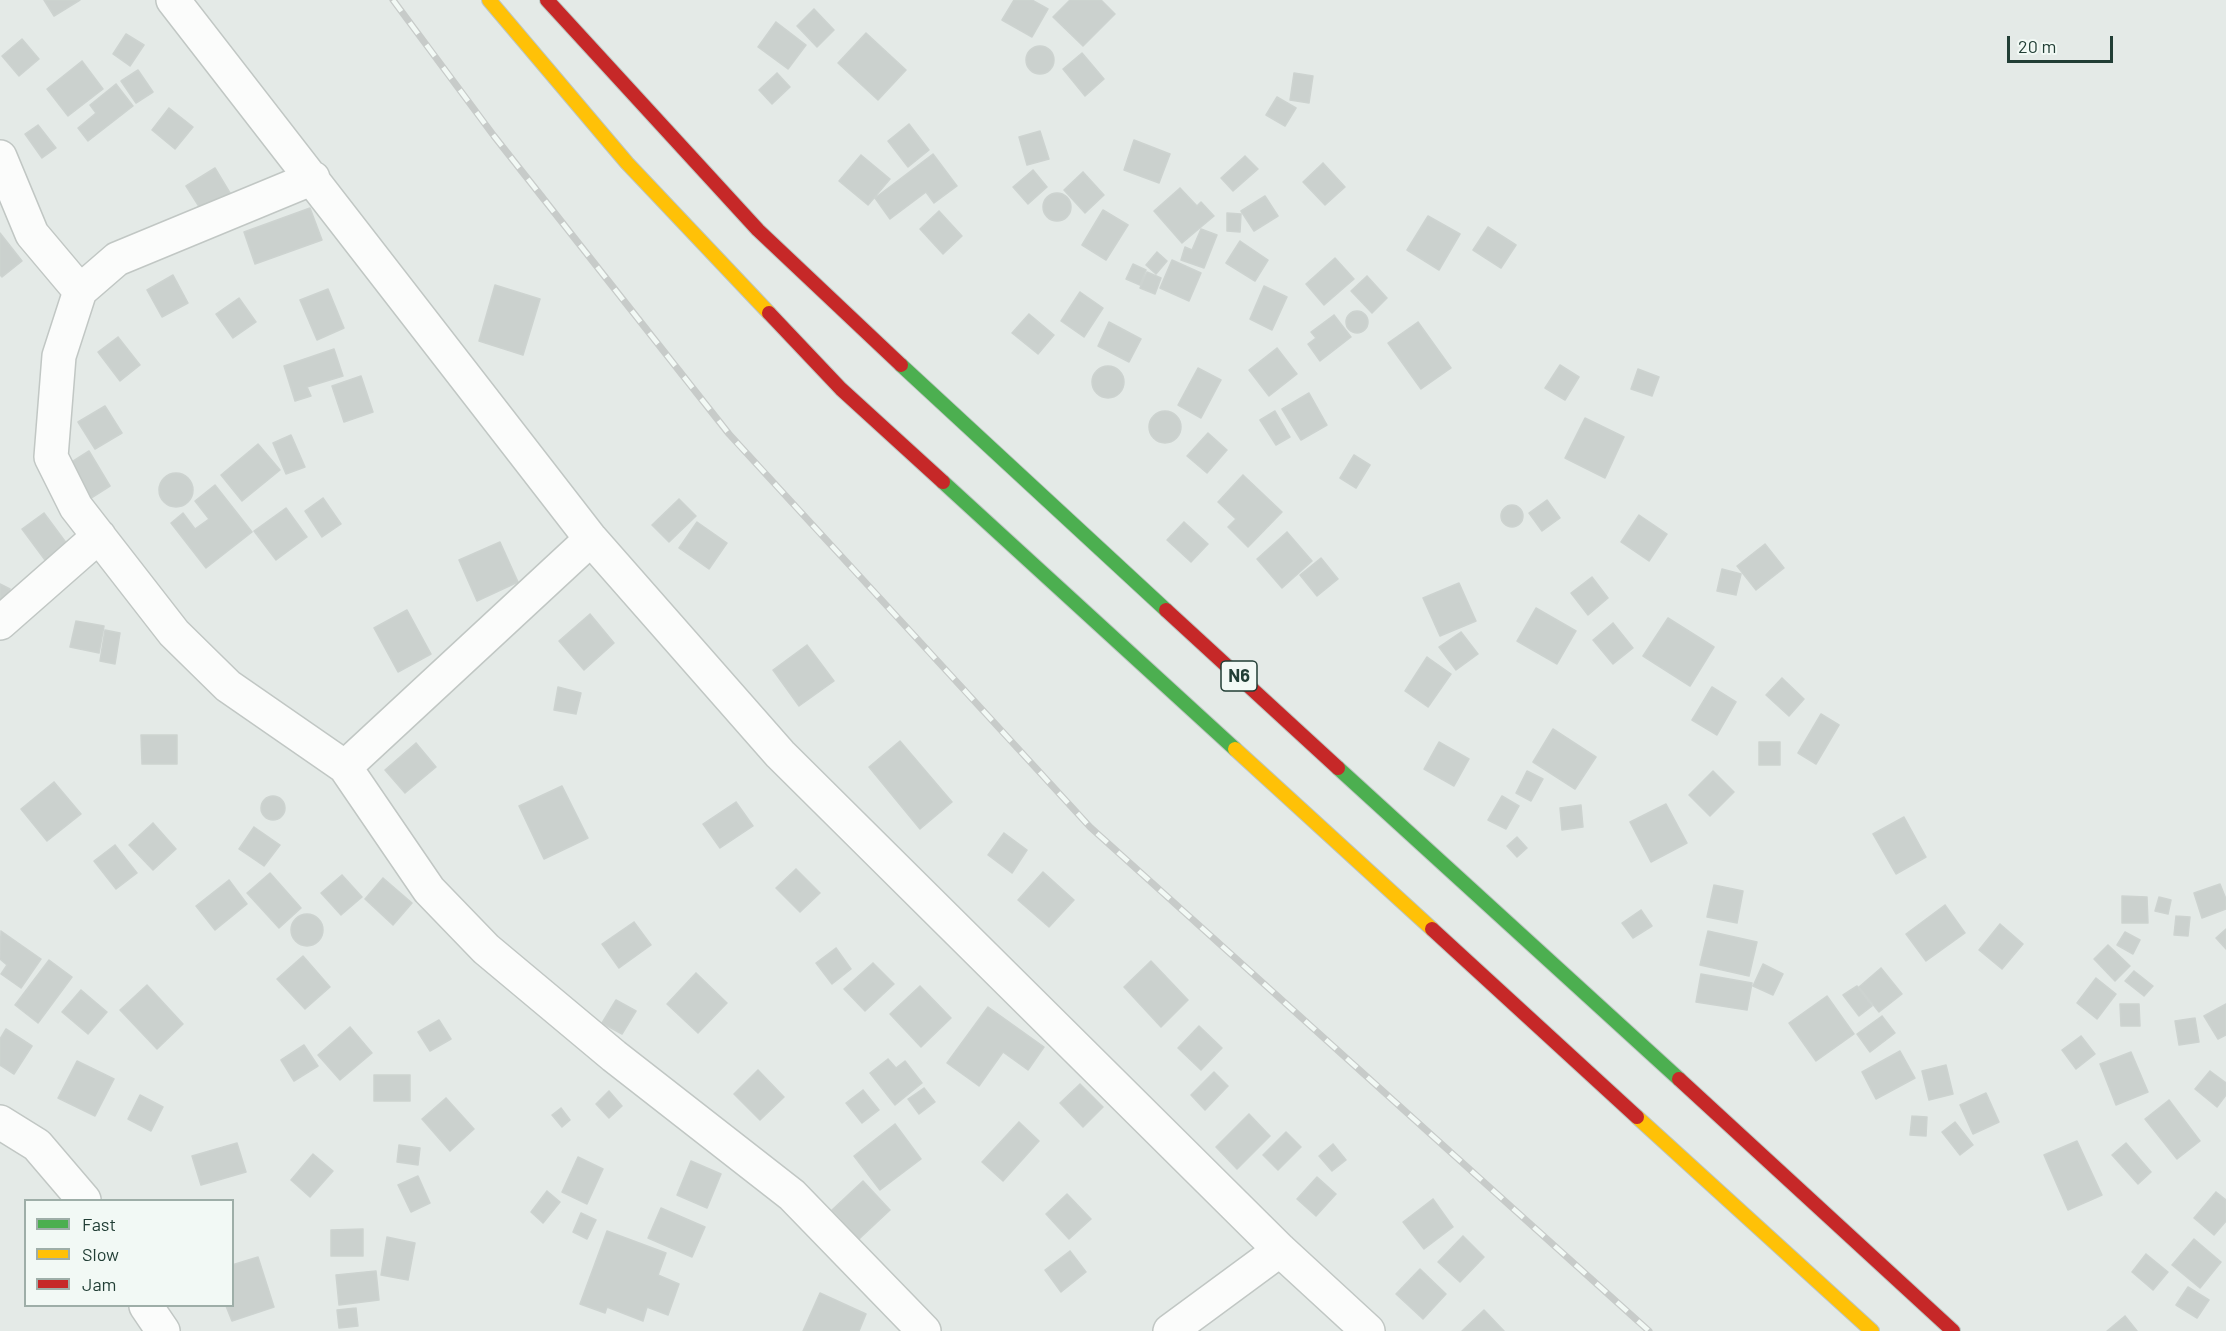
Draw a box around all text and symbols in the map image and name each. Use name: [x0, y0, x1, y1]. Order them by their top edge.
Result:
scale bar: [2010, 24, 2116, 62]
text: 20 m: [2018, 35, 2056, 57]
road number: N6: [1221, 661, 1257, 691]
legend: [24, 1199, 234, 1307]
text: Fast: [82, 1213, 116, 1235]
text: Slow: [82, 1243, 119, 1265]
text: Jam: [82, 1273, 116, 1295]

